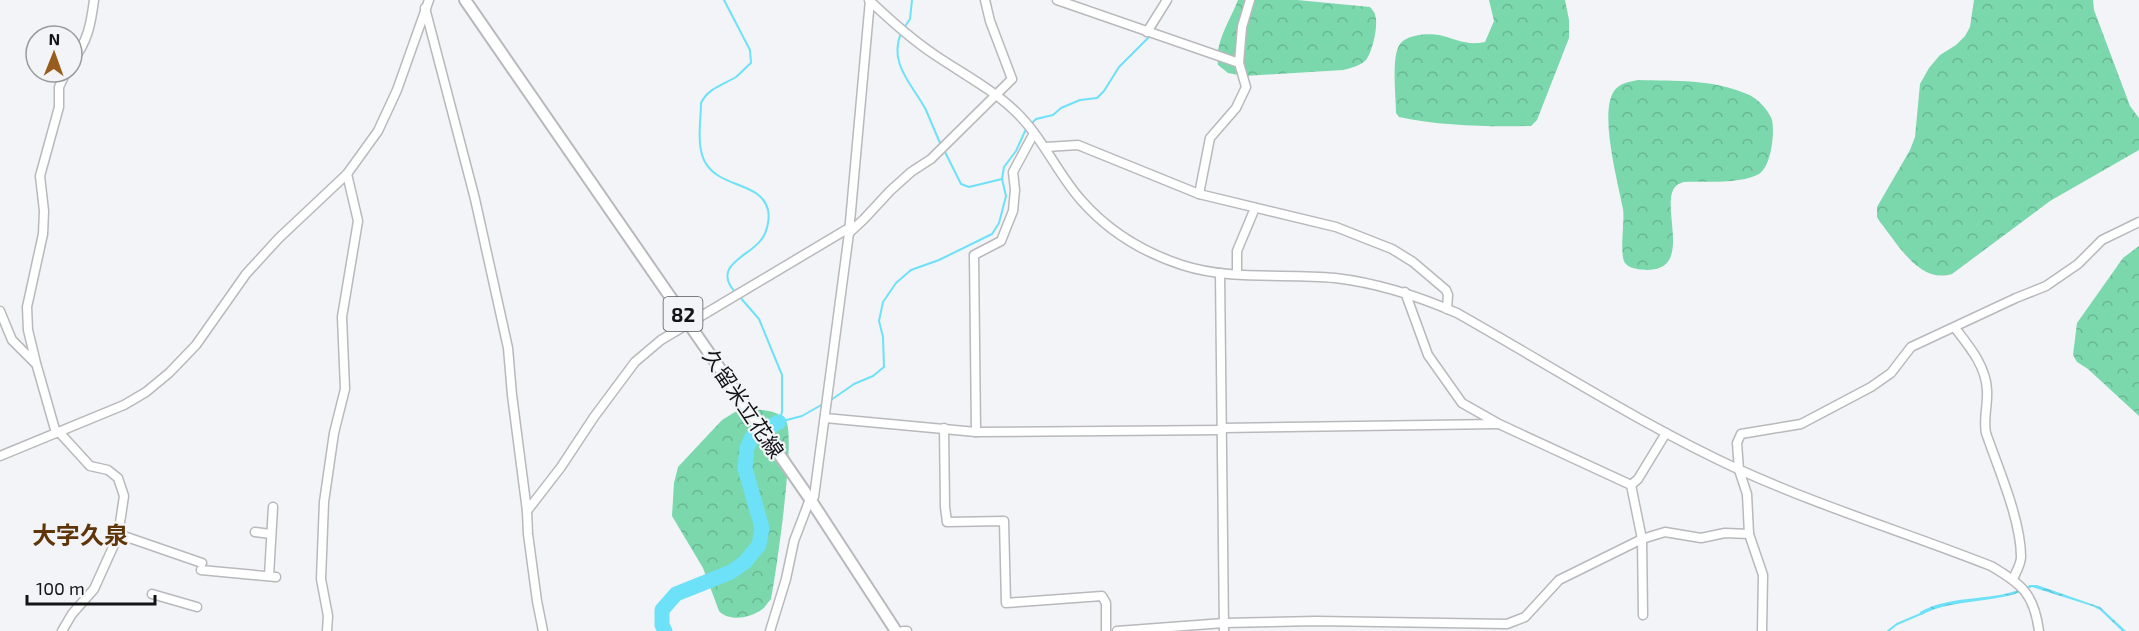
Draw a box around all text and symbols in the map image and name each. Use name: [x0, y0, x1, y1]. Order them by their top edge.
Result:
north arrow: [24, 24, 84, 84]
text: N: [48, 29, 60, 48]
road number: 82: [664, 297, 702, 331]
street label: 久留米立花線: [698, 344, 790, 462]
district label: 大字久泉: [32, 520, 128, 549]
scale bar: [27, 568, 154, 606]
text: 100 m: [36, 577, 85, 599]

